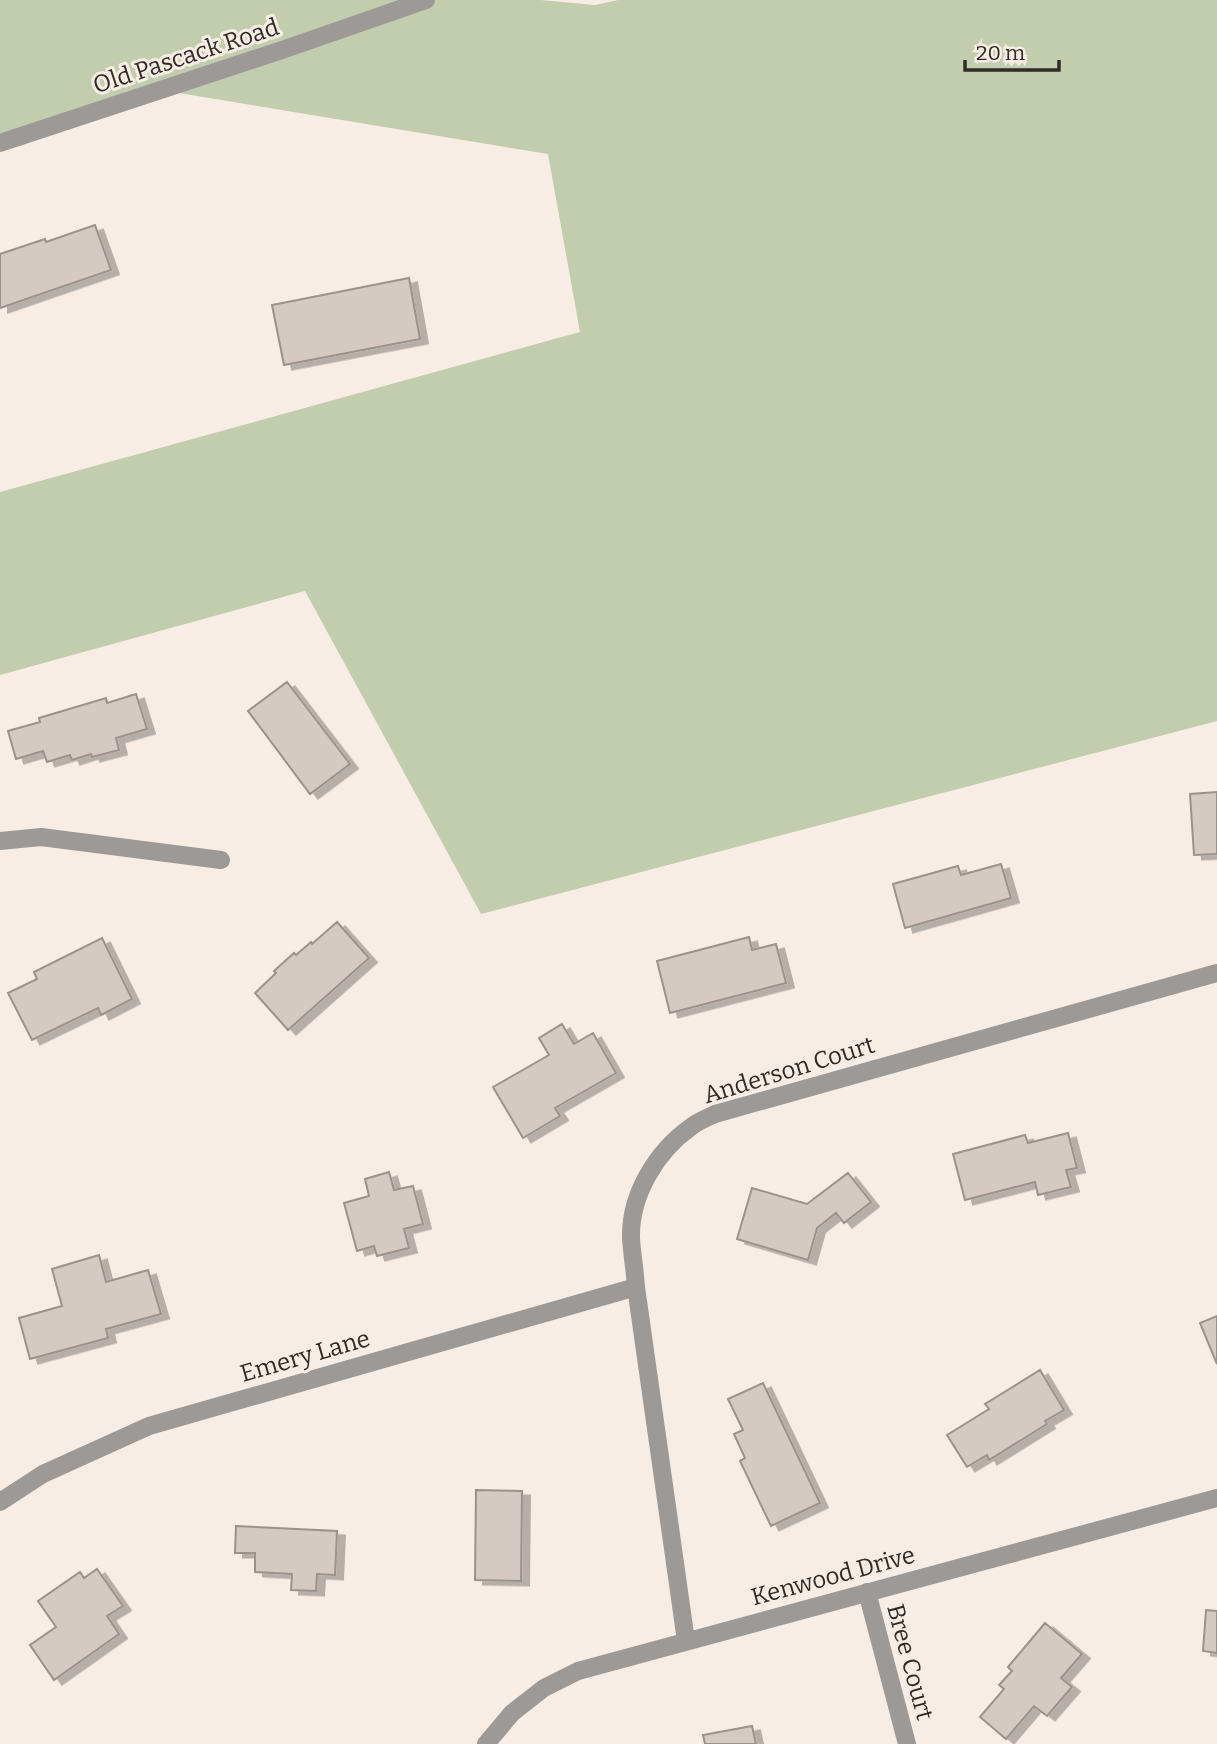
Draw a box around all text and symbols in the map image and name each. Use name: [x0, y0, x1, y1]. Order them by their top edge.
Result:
street label: Old Pascack Road: [90, 13, 282, 99]
scale bar: [965, 28, 1060, 72]
text: 20 m: [976, 40, 1025, 66]
street label: Anderson Court: [700, 1031, 878, 1109]
street label: Emery Lane: [237, 1324, 373, 1388]
street label: Kenwood Drive: [748, 1541, 918, 1611]
street label: Bree Court: [881, 1601, 939, 1723]

